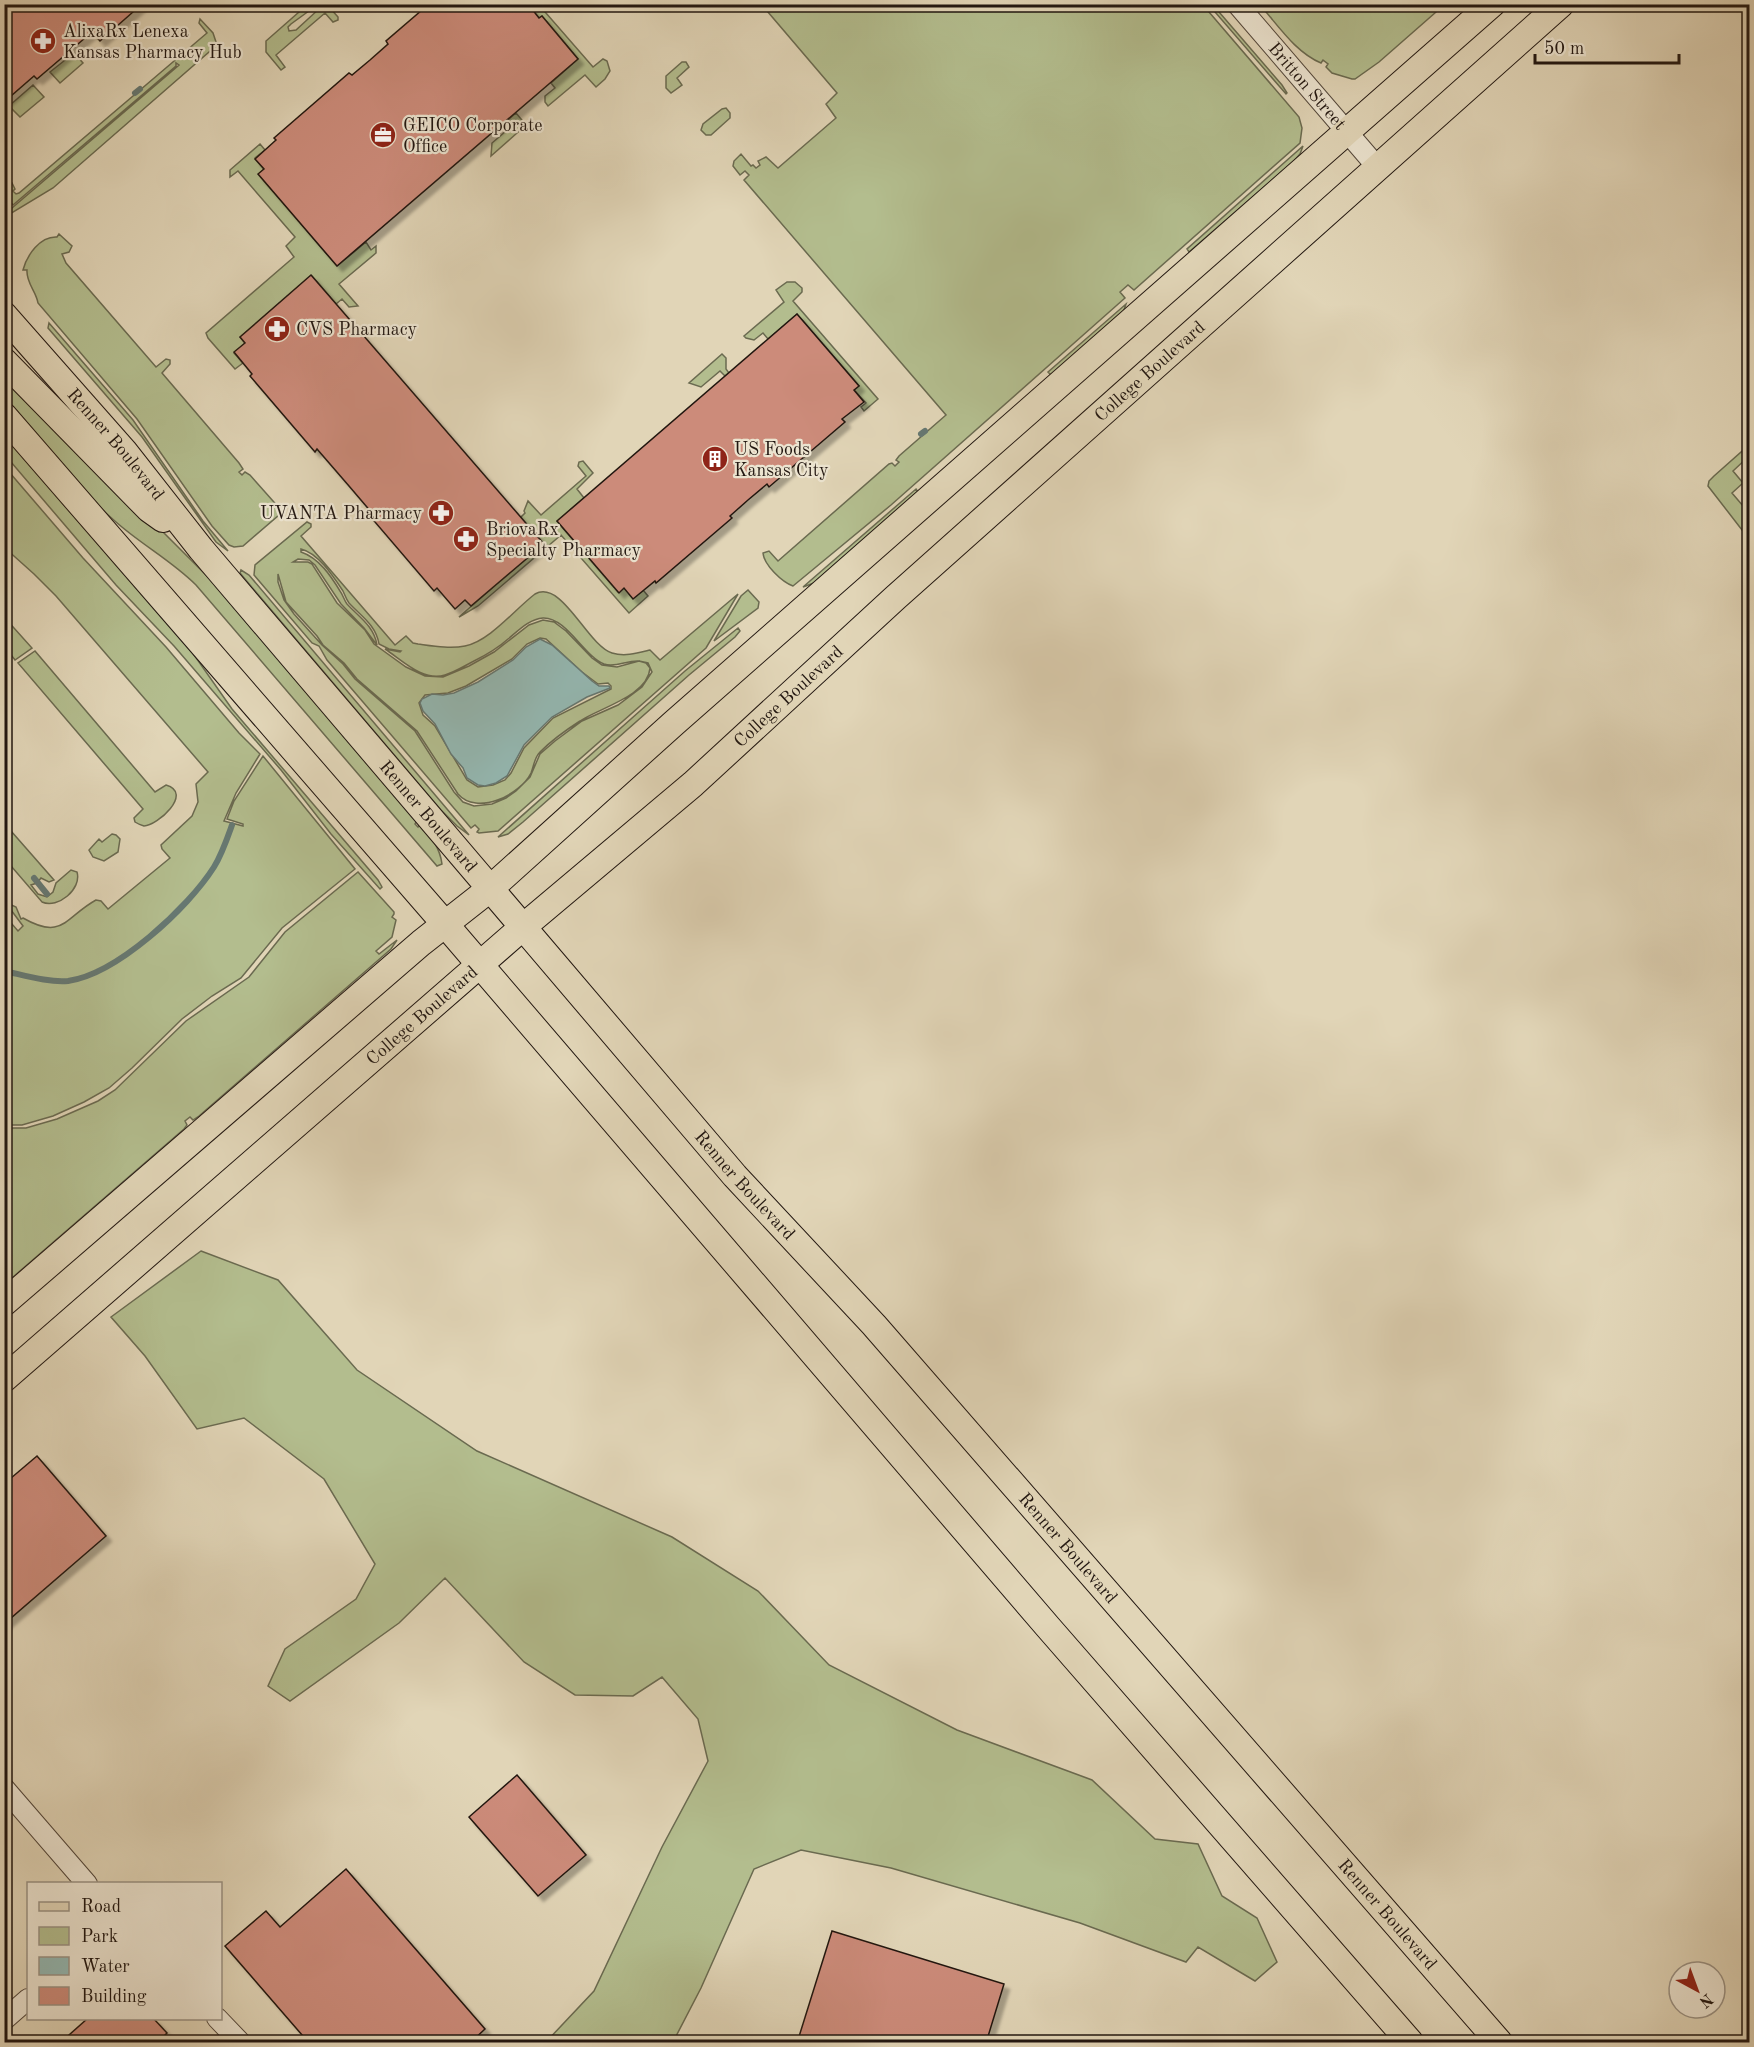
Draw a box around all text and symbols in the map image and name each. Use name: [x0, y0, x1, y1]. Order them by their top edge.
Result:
place label: AlixaRx Lenexa Kansas Pharmacy Hub: [63, 23, 242, 62]
pharmacy icon: AlixaRx Lenexa Kansas Pharmacy Hub: [28, 26, 58, 56]
scale bar: [1535, 27, 1679, 65]
street label: Britton Street: [1264, 39, 1349, 134]
text: 50 m: [1544, 40, 1584, 58]
place label: GEICO Corporate Office: [403, 117, 543, 156]
office icon: GEICO Corporate Office: [368, 120, 398, 150]
pharmacy icon: CVS Pharmacy: [262, 314, 292, 344]
street label: College Boulevard: [1092, 318, 1209, 425]
place label: CVS Pharmacy: [296, 321, 417, 339]
street label: Renner Boulevard: [63, 385, 167, 504]
place label: US Foods Kansas City: [734, 441, 829, 480]
building icon: US Foods Kansas City: [700, 444, 730, 474]
pharmacy icon: UVANTA Pharmacy: [426, 498, 456, 528]
place label: UVANTA Pharmacy: [260, 505, 422, 523]
place label: BriovaRx Specialty Pharmacy: [486, 521, 641, 560]
pharmacy icon: BriovaRx Specialty Pharmacy: [451, 524, 481, 554]
street label: College Boulevard: [731, 643, 847, 751]
street label: Renner Boulevard: [376, 758, 480, 876]
street label: College Boulevard: [363, 963, 481, 1069]
street label: Renner Boulevard: [691, 1128, 798, 1244]
street label: Renner Boulevard: [1015, 1490, 1120, 1607]
street label: Renner Boulevard: [1334, 1856, 1440, 1974]
legend: [27, 1882, 222, 2020]
text: Road: [81, 1898, 121, 1916]
text: Park: [81, 1928, 118, 1946]
text: Water: [81, 1958, 130, 1976]
north arrow: [1667, 1960, 1727, 2020]
text: Building: [81, 1988, 147, 2006]
text: N: [1695, 1990, 1715, 2010]

